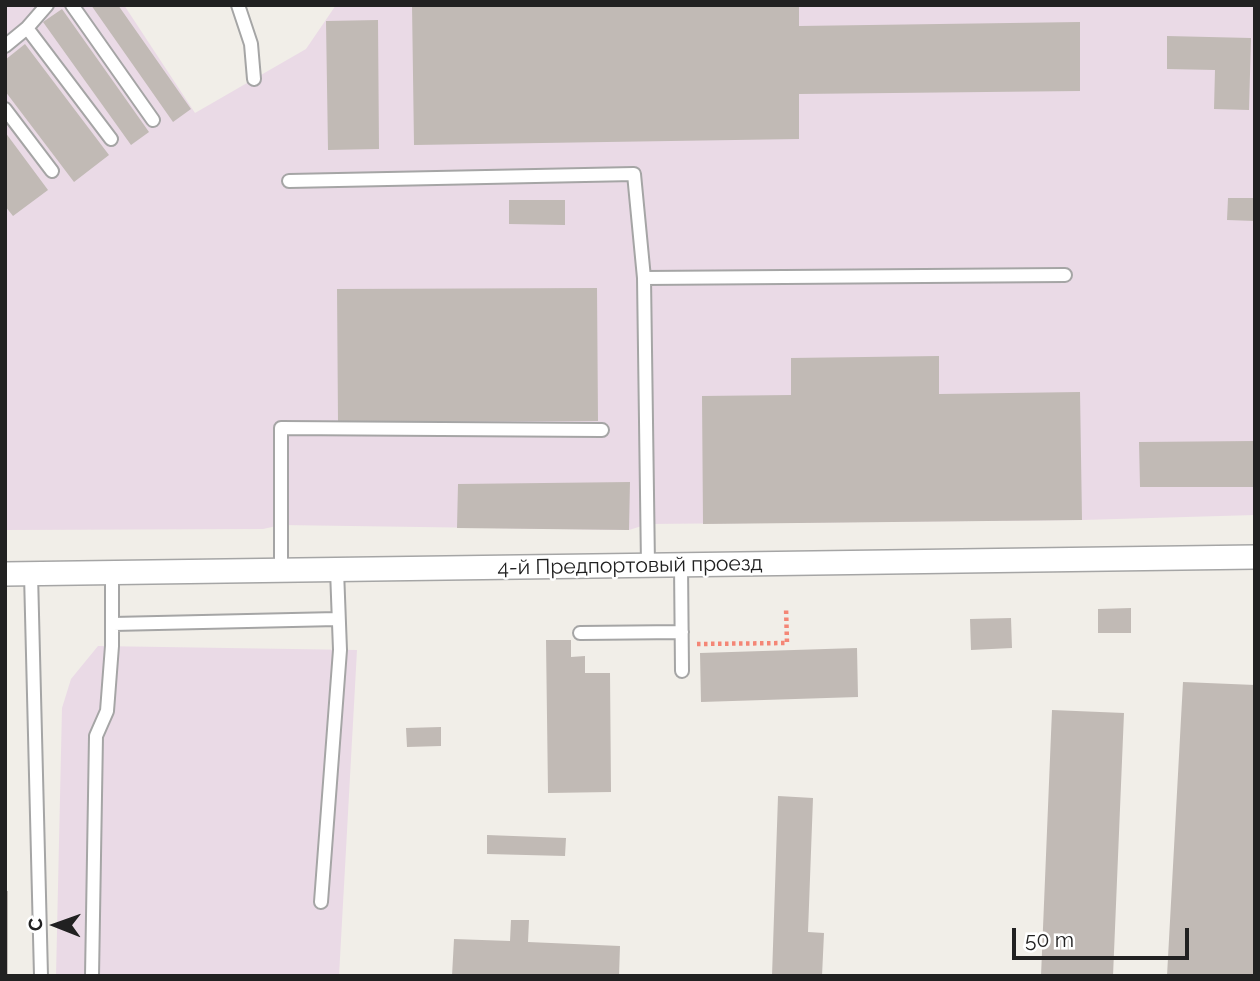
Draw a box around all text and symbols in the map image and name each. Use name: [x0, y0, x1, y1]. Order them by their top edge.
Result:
street label: 4-й Предпортовый проезд: [497, 551, 763, 581]
north arrow: [21, 890, 91, 960]
scale bar: [1015, 914, 1192, 958]
text: С: [24, 918, 46, 931]
text: 50 m: [1025, 927, 1074, 952]

